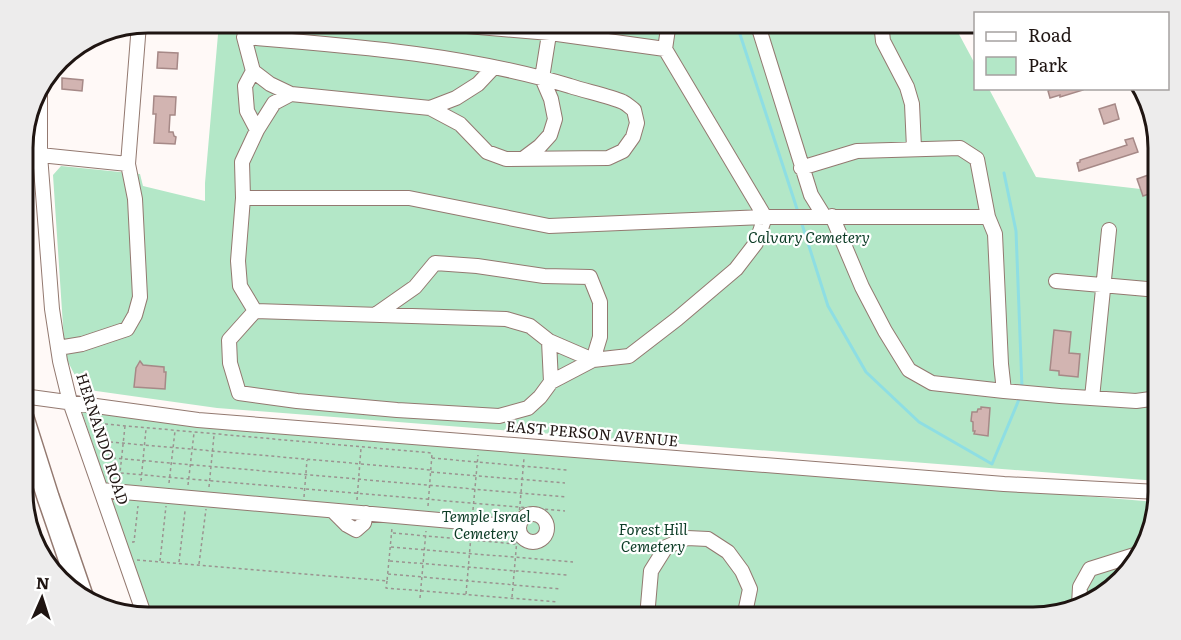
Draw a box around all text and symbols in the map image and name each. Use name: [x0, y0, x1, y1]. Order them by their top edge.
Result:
legend: [974, 12, 1169, 90]
text: Road: [1028, 21, 1072, 48]
text: Park: [1028, 51, 1069, 78]
park label: Calvary Cemetery: [748, 225, 870, 248]
street label: HERNANDO ROAD: [71, 369, 136, 508]
street label: EAST PERSON AVENUE: [505, 414, 679, 451]
park label: Temple Israel Cemetery: [442, 504, 531, 544]
park label: Forest Hill Cemetery: [619, 517, 688, 557]
north arrow: [12, 568, 72, 628]
text: N: [35, 570, 50, 594]

